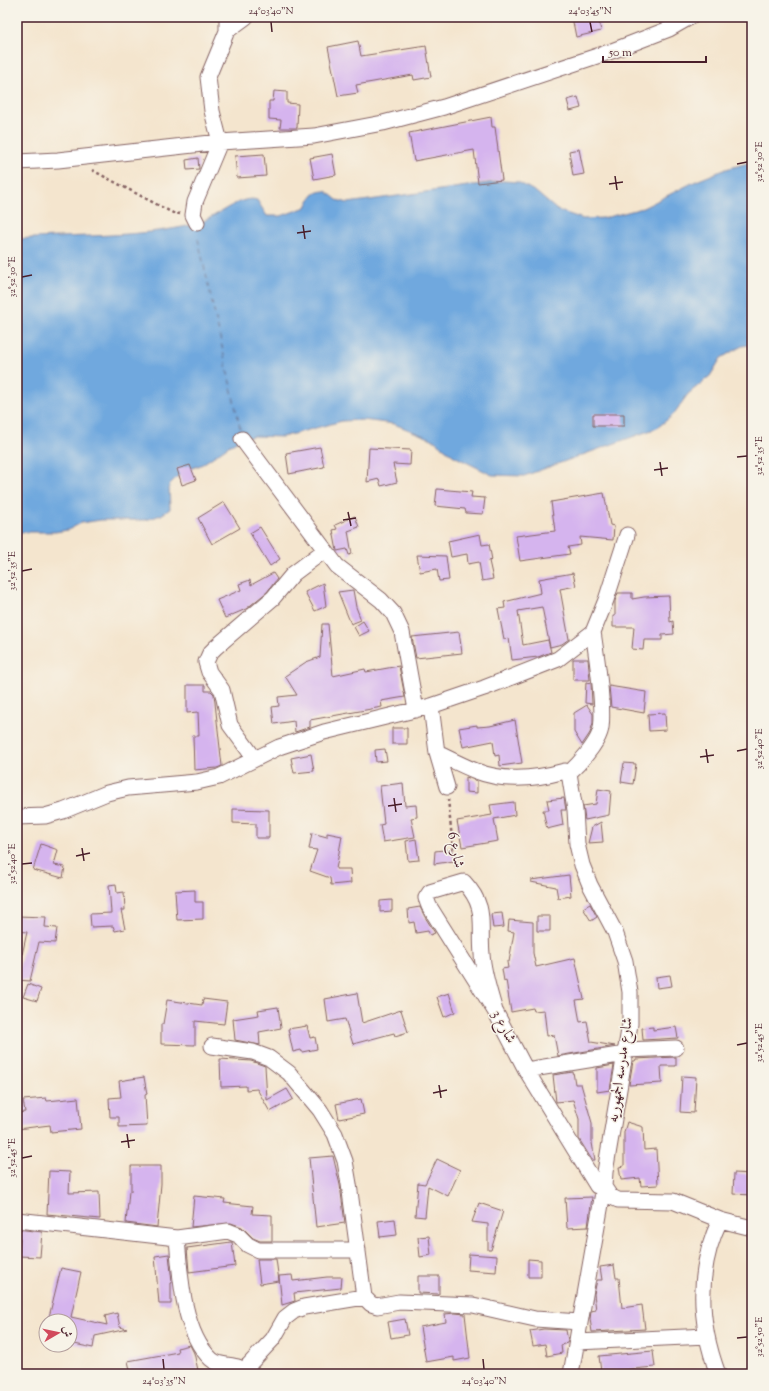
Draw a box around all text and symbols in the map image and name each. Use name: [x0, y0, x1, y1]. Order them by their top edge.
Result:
text: 24°03'40"N: [248, 4, 294, 19]
text: 24°03'45"N: [568, 4, 612, 19]
scale bar: [603, 38, 706, 64]
text: 50 m: [608, 44, 632, 62]
text: 32°52'30"E: [752, 142, 767, 182]
text: 32°52'30"E: [5, 257, 20, 297]
text: 32°52'35"E: [752, 436, 767, 476]
text: 32°52'35"E: [5, 551, 20, 591]
text: 32°52'40"E: [752, 729, 767, 769]
street label: شارع 6: [440, 830, 469, 870]
text: 32°52'40"E: [5, 844, 20, 884]
street label: شارع 3: [484, 1006, 521, 1048]
street label: شارع مدرسه الجمهوريه: [603, 1016, 640, 1124]
text: 32°52'45"E: [752, 1023, 767, 1063]
text: 32°52'45"E: [5, 1138, 20, 1178]
north arrow: [38, 1313, 78, 1353]
text: 32°52'50"E: [752, 1317, 767, 1357]
text: ش: [58, 1325, 76, 1338]
text: 24°03'35"N: [142, 1374, 186, 1389]
text: 24°03'40"N: [461, 1374, 507, 1389]

